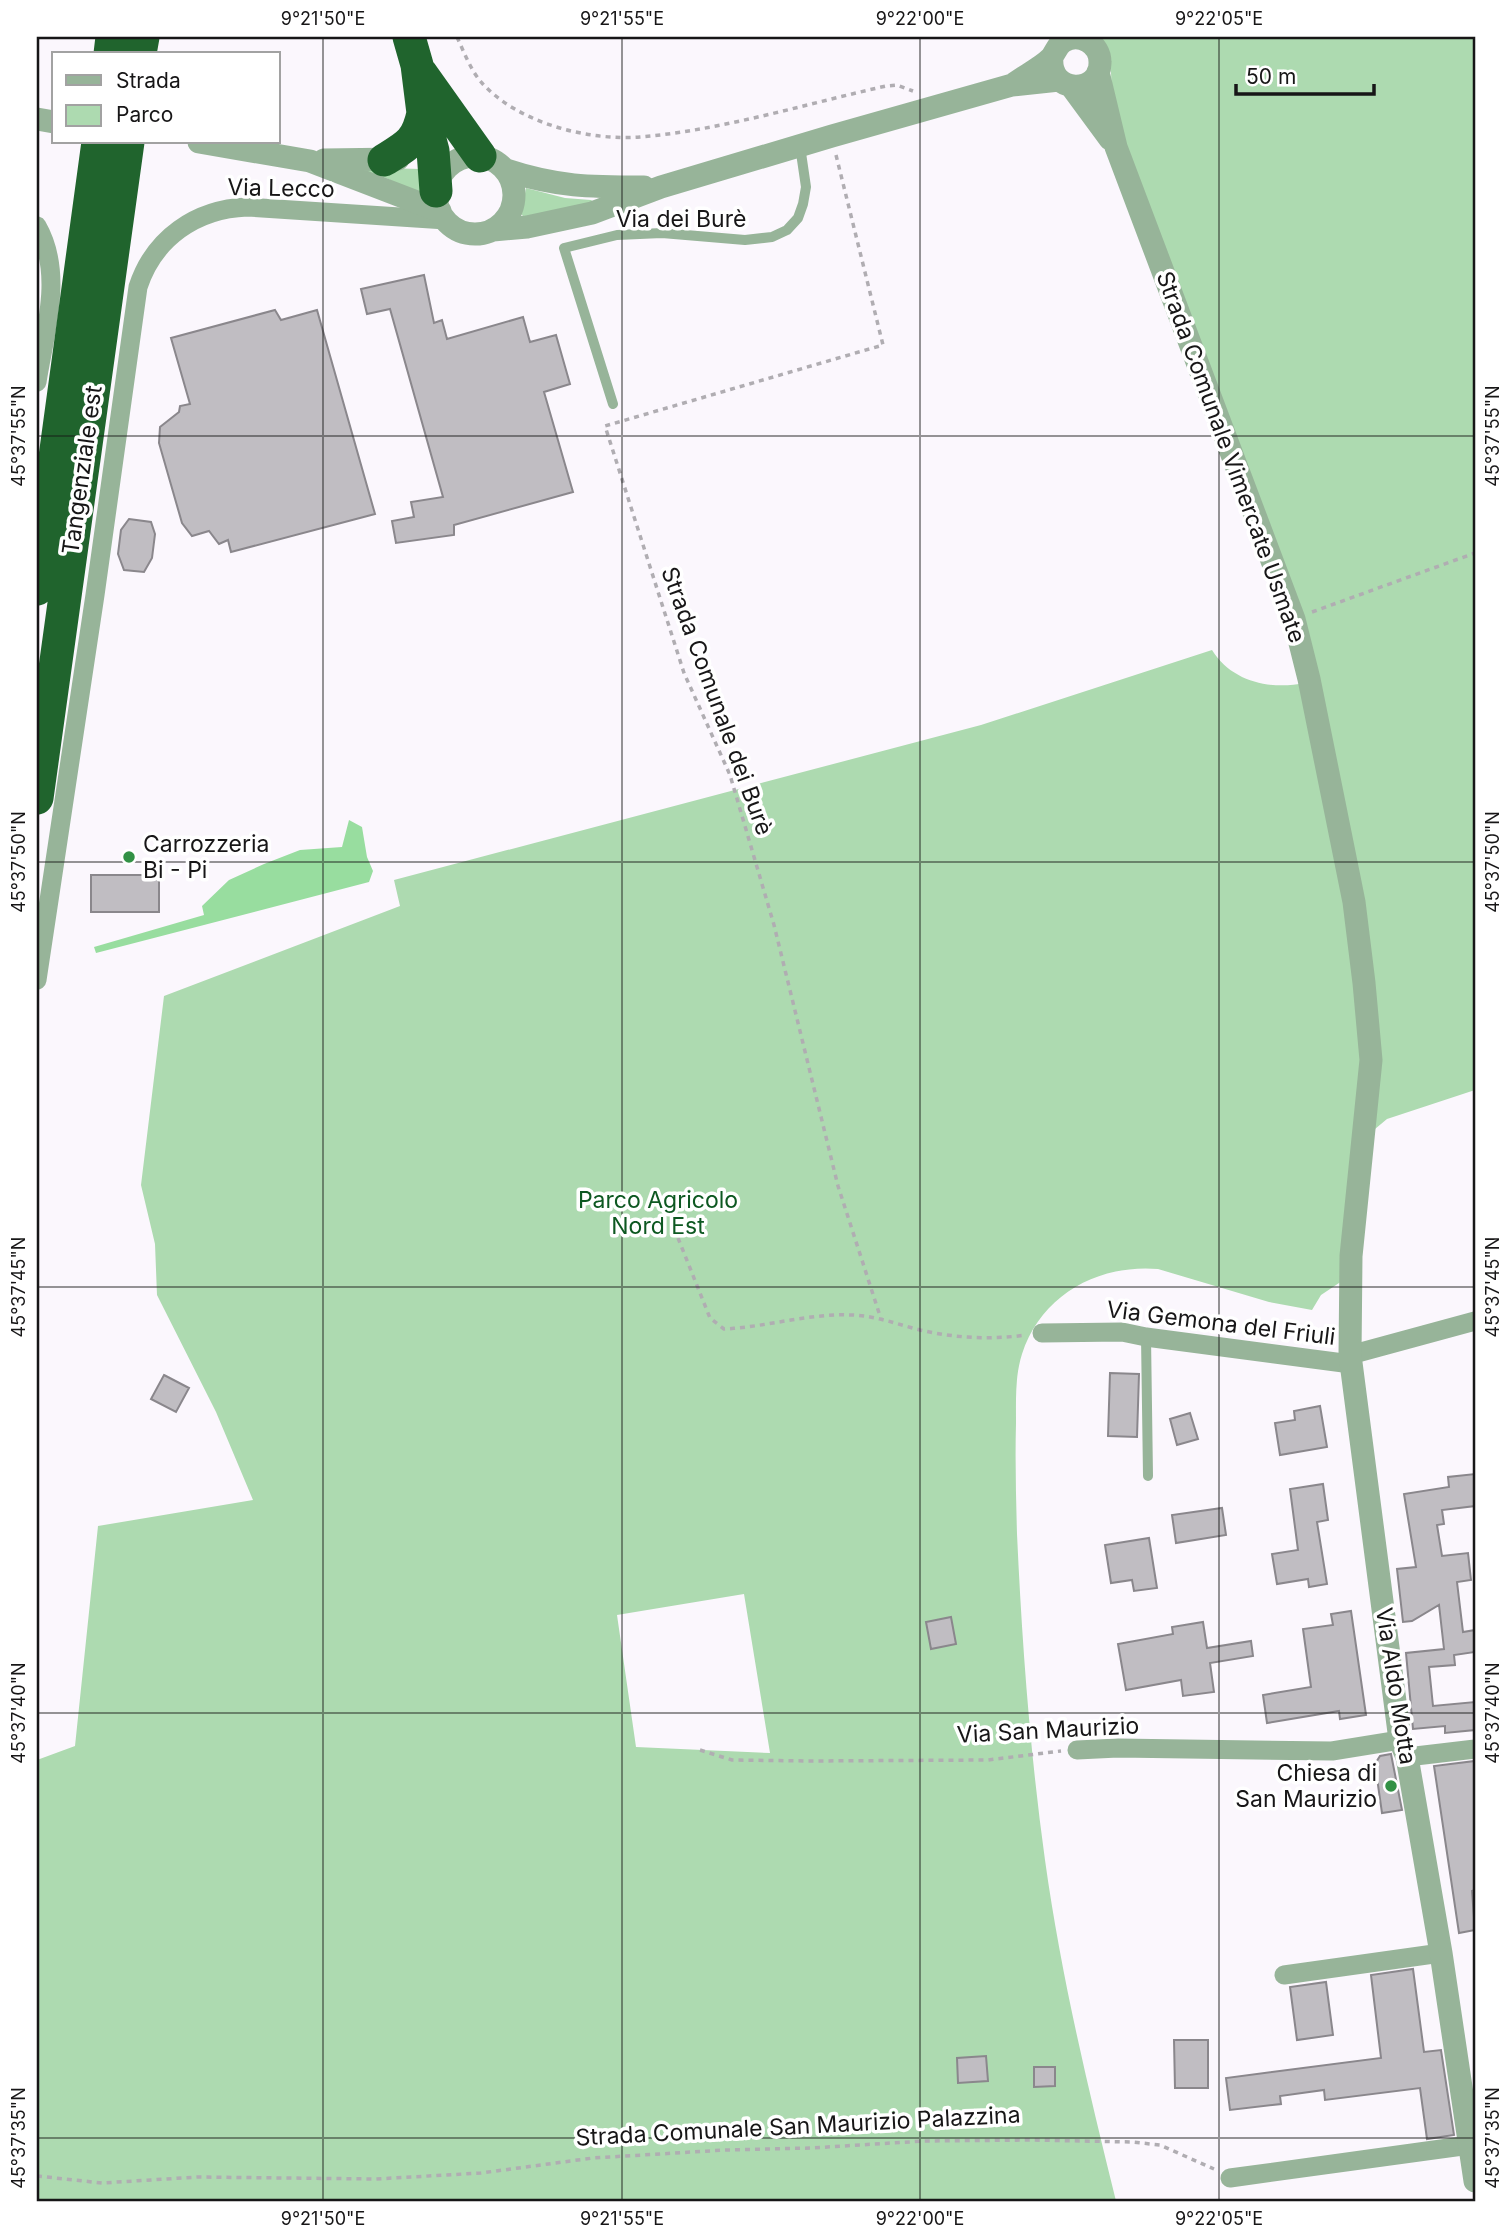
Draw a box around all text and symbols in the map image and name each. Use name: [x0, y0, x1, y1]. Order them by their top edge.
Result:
text: 9°21'50"E: [281, 8, 365, 29]
text: 9°21'55"E: [580, 8, 664, 29]
text: 9°22'00"E: [876, 8, 964, 29]
text: 9°22'05"E: [1175, 8, 1263, 29]
legend: [52, 52, 280, 144]
scale bar: [1236, 52, 1374, 96]
text: 50 m: [1246, 64, 1296, 89]
text: Strada: [116, 68, 181, 93]
text: Parco: [116, 102, 173, 127]
street label: Via Lecco: [227, 173, 335, 203]
street label: Via dei Burè: [616, 205, 746, 233]
street label: Strada Comunale Vimercate Usmate: [1151, 267, 1311, 647]
street label: Tangenziale est: [56, 383, 108, 556]
text: 45°37'55"N: [8, 385, 29, 487]
text: 45°37'55"N: [1482, 385, 1503, 487]
street label: Strada Comunale dei Burè: [655, 563, 779, 839]
text: 45°37'50"N: [8, 811, 29, 913]
text: 45°37'50"N: [1482, 811, 1503, 913]
place label: Carrozzeria Bi - Pi: [143, 830, 269, 884]
marker: Carrozzeria Bi - Pi: [121, 849, 137, 865]
park label: Parco Agricolo Nord Est: [578, 1186, 738, 1240]
text: 45°37'45"N: [8, 1237, 29, 1337]
text: 45°37'45"N: [1482, 1237, 1503, 1337]
street label: Via Gemona del Friuli: [1105, 1295, 1337, 1351]
street label: Via Aldo Motta: [1370, 1605, 1422, 1767]
text: 45°37'40"N: [8, 1662, 29, 1764]
text: 45°37'40"N: [1482, 1662, 1503, 1764]
street label: Via San Maurizio: [956, 1711, 1140, 1749]
place label: Chiesa di San Maurizio: [1235, 1759, 1377, 1813]
marker: Chiesa di San Maurizio: [1383, 1778, 1399, 1794]
text: 45°37'35"N: [8, 2087, 29, 2189]
text: 45°37'35"N: [1482, 2087, 1503, 2189]
street label: Strada Comunale San Maurizio Palazzina: [575, 2100, 1021, 2152]
text: 9°21'50"E: [281, 2208, 365, 2229]
text: 9°21'55"E: [580, 2208, 664, 2229]
text: 9°22'00"E: [876, 2208, 964, 2229]
text: 9°22'05"E: [1175, 2208, 1263, 2229]

